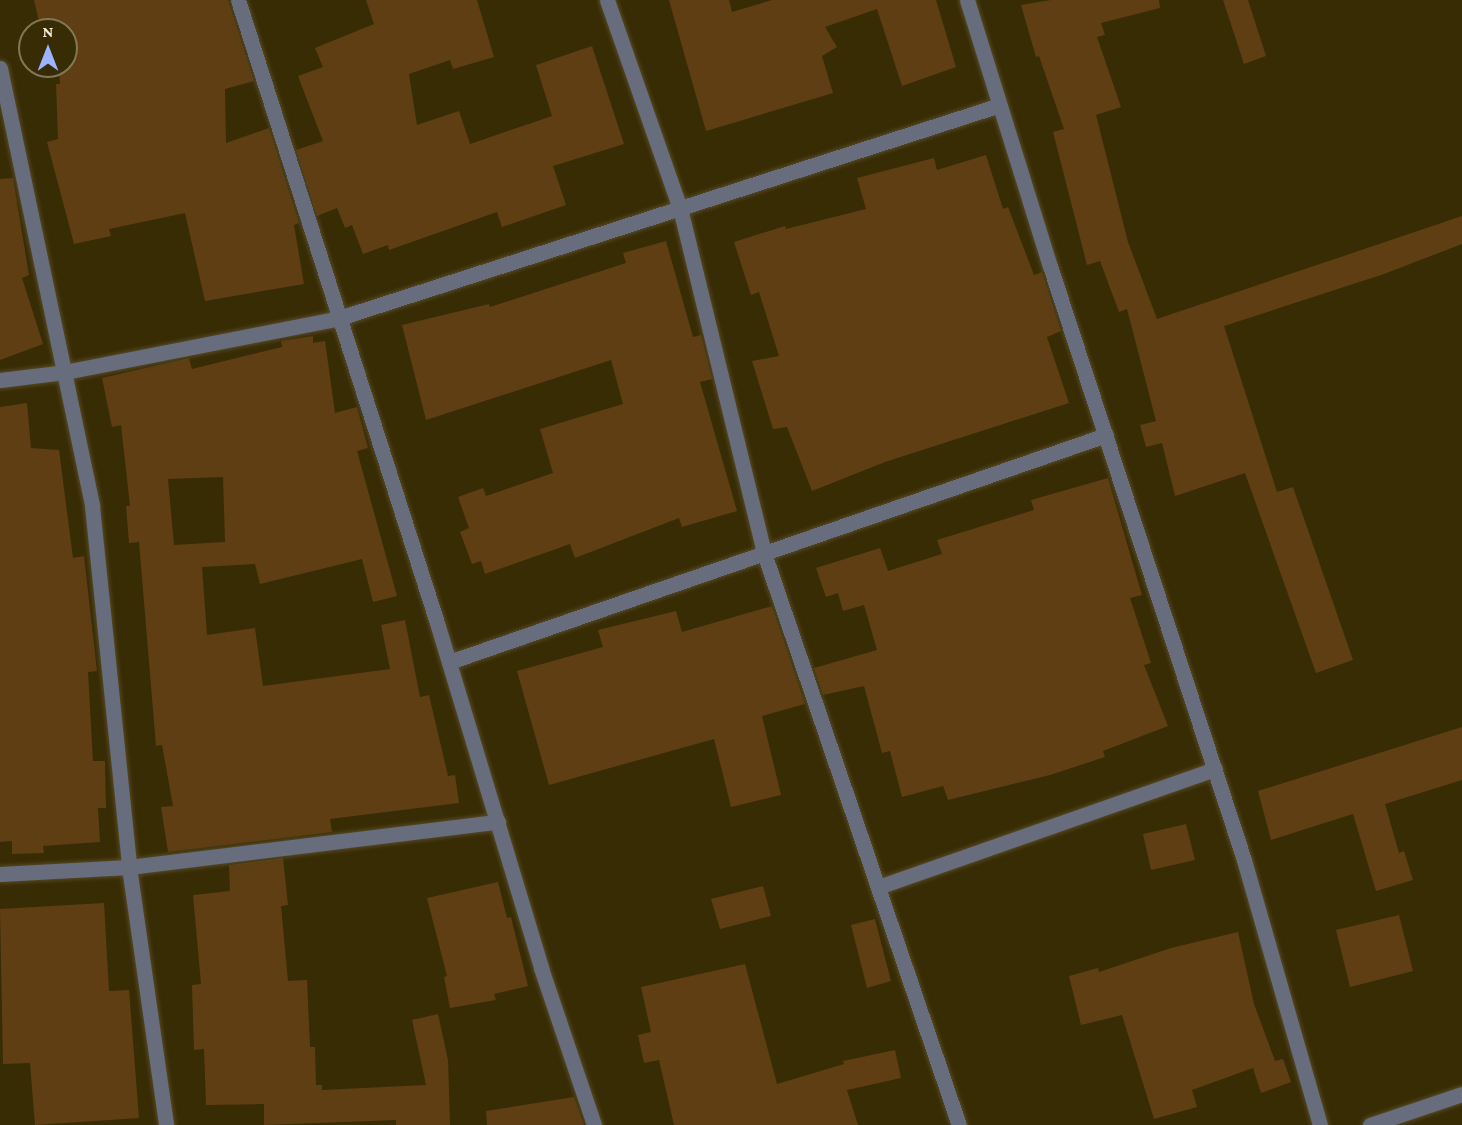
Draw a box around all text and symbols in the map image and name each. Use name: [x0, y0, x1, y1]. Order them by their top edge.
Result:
north arrow: [18, 18, 78, 78]
text: N: [43, 23, 53, 40]

